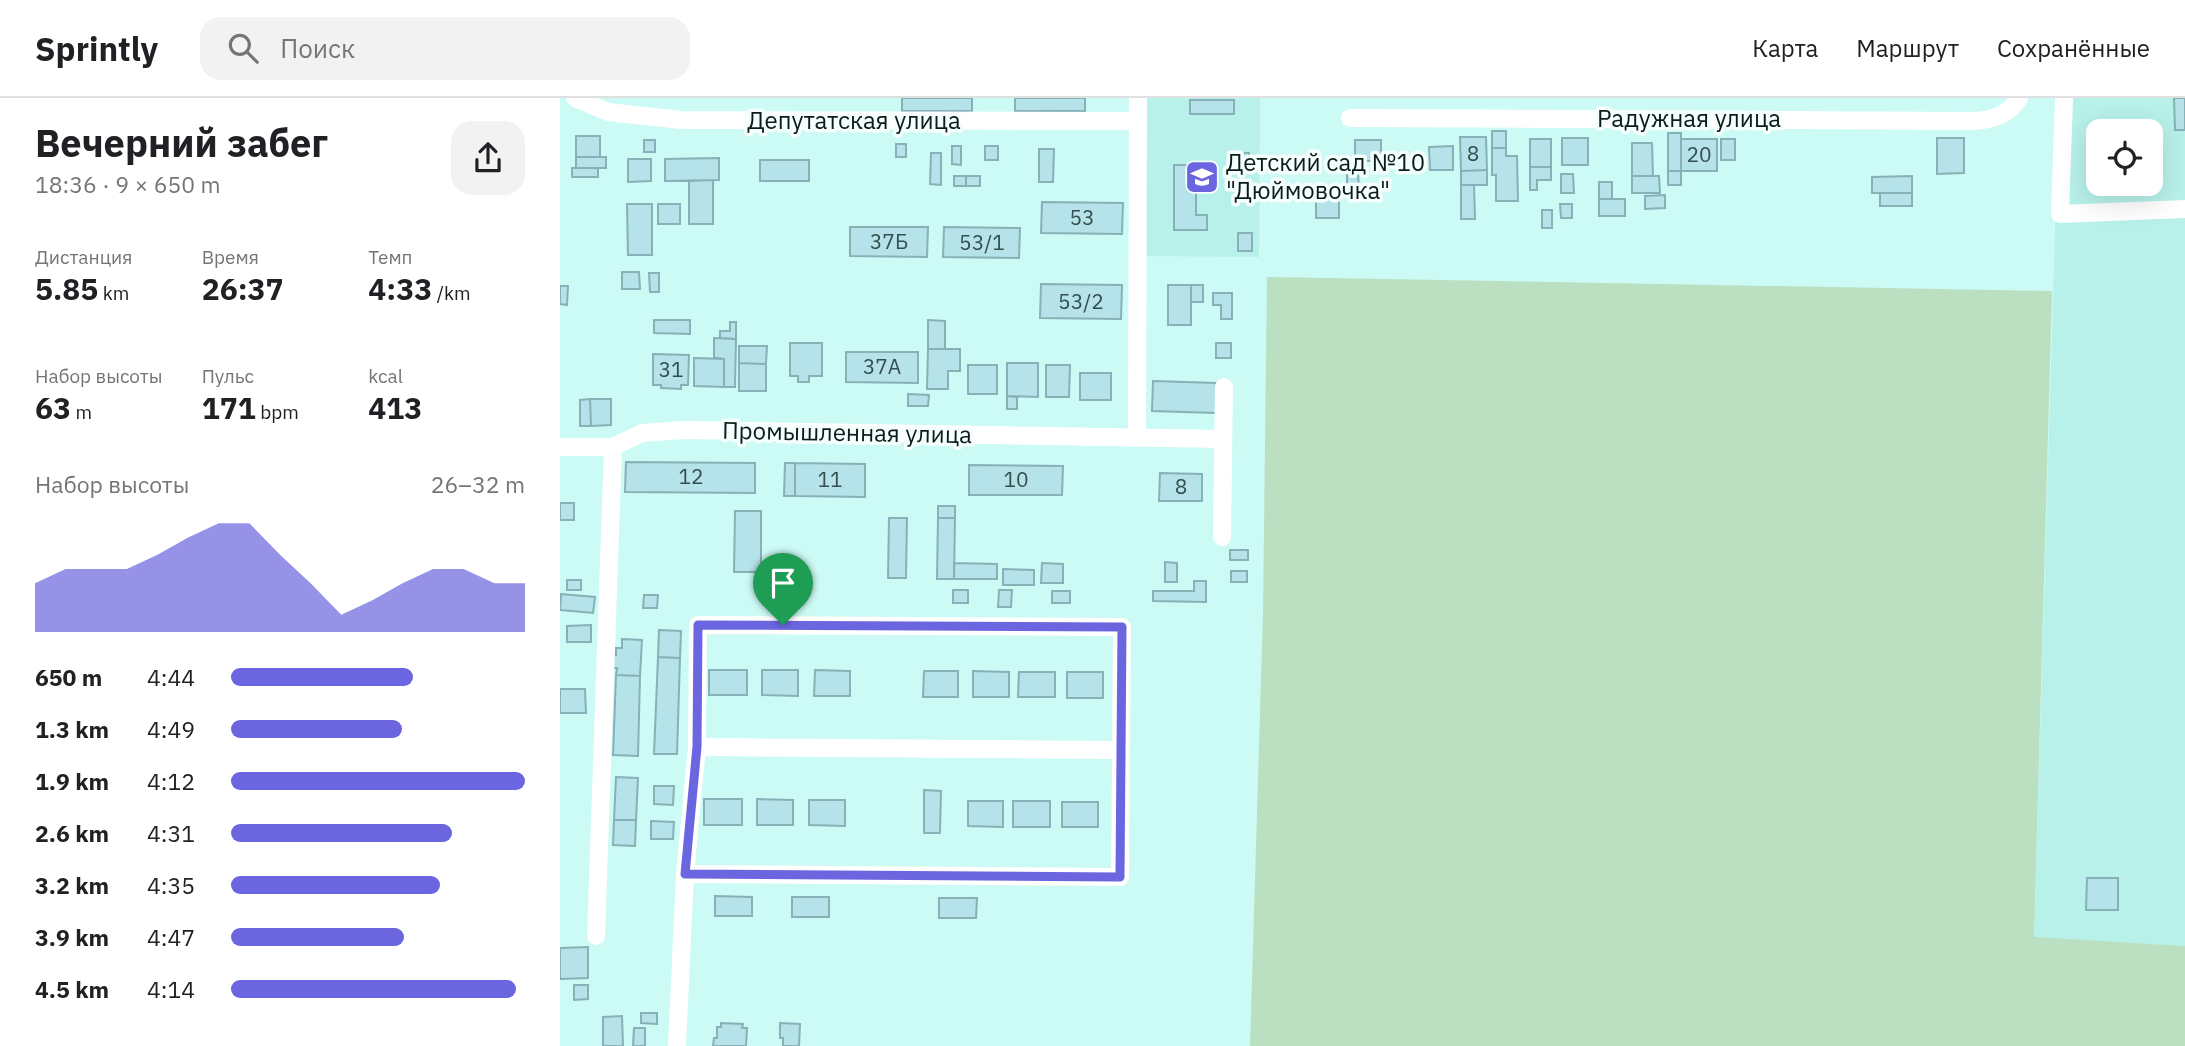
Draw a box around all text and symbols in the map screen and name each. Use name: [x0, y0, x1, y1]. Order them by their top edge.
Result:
search box: [200, 17, 690, 80]
text: Sprintly: [35, 27, 158, 70]
icon: search: [224, 29, 262, 67]
text: Поиск: [280, 31, 355, 65]
text: Карта: [1752, 32, 1818, 64]
text: Маршрут: [1856, 32, 1959, 64]
text: Сохранённые: [1997, 32, 2150, 64]
street label: Радужная улица: [1597, 102, 1781, 134]
street label: Депутатская улица: [747, 104, 961, 136]
text: Вечерний забег: [35, 118, 328, 167]
map controls: [2086, 119, 2163, 196]
button: locate: [2086, 119, 2163, 196]
button: share: [451, 121, 525, 195]
house number: 8: [1467, 139, 1479, 167]
house number: 20: [1686, 140, 1712, 168]
place label: Детский сад №10 "Дюймовочка": [1226, 146, 1425, 206]
school or university icon: Детский сад №10 "Дюймовочка": [1183, 158, 1221, 196]
text: 18:36 · 9 × 650 m: [35, 169, 221, 199]
house number: 53: [1069, 203, 1095, 231]
house number: 37Б: [870, 227, 908, 255]
house number: 53/1: [959, 228, 1005, 256]
text: Дистанция: [35, 245, 132, 269]
text: Время: [202, 245, 259, 269]
text: Темп: [368, 245, 413, 269]
text: 5.85: [35, 269, 98, 308]
text: 26:37: [202, 269, 284, 308]
text: 4:33: [368, 269, 432, 308]
text: km: [98, 281, 129, 305]
text: /km: [432, 281, 471, 305]
house number: 53/2: [1058, 287, 1104, 315]
house number: 37А: [863, 352, 901, 380]
house number: 31: [658, 355, 684, 383]
text: Набор высоты: [35, 364, 162, 388]
text: Пульс: [202, 364, 254, 388]
text: kcal: [368, 364, 403, 388]
text: 63: [35, 388, 71, 427]
text: 171: [202, 388, 256, 427]
text: 413: [368, 388, 422, 427]
text: m: [71, 400, 92, 424]
text: bpm: [256, 400, 299, 424]
street label: Промышленная улица: [722, 414, 972, 450]
house number: 12: [678, 462, 704, 490]
house number: 11: [817, 465, 843, 493]
house number: 10: [1003, 465, 1029, 493]
text: Набор высоты: [35, 469, 189, 499]
text: 26–32 m: [431, 469, 525, 499]
house number: 8: [1175, 472, 1187, 500]
pin: [753, 553, 813, 625]
icon: arrive: [764, 564, 802, 602]
text: 650 m: [35, 662, 102, 692]
text: 4:44: [147, 662, 195, 692]
text: 1.3 km: [35, 714, 109, 744]
text: 4:49: [147, 714, 195, 744]
text: 1.9 km: [35, 766, 109, 796]
text: 4:12: [147, 766, 195, 796]
text: 2.6 km: [35, 818, 109, 848]
text: 4:31: [147, 818, 195, 848]
text: 3.2 km: [35, 870, 109, 900]
text: 4:35: [147, 870, 195, 900]
text: 3.9 km: [35, 922, 109, 952]
text: 4:47: [147, 922, 195, 952]
text: 4.5 km: [35, 974, 109, 1004]
text: 4:14: [147, 974, 195, 1004]

